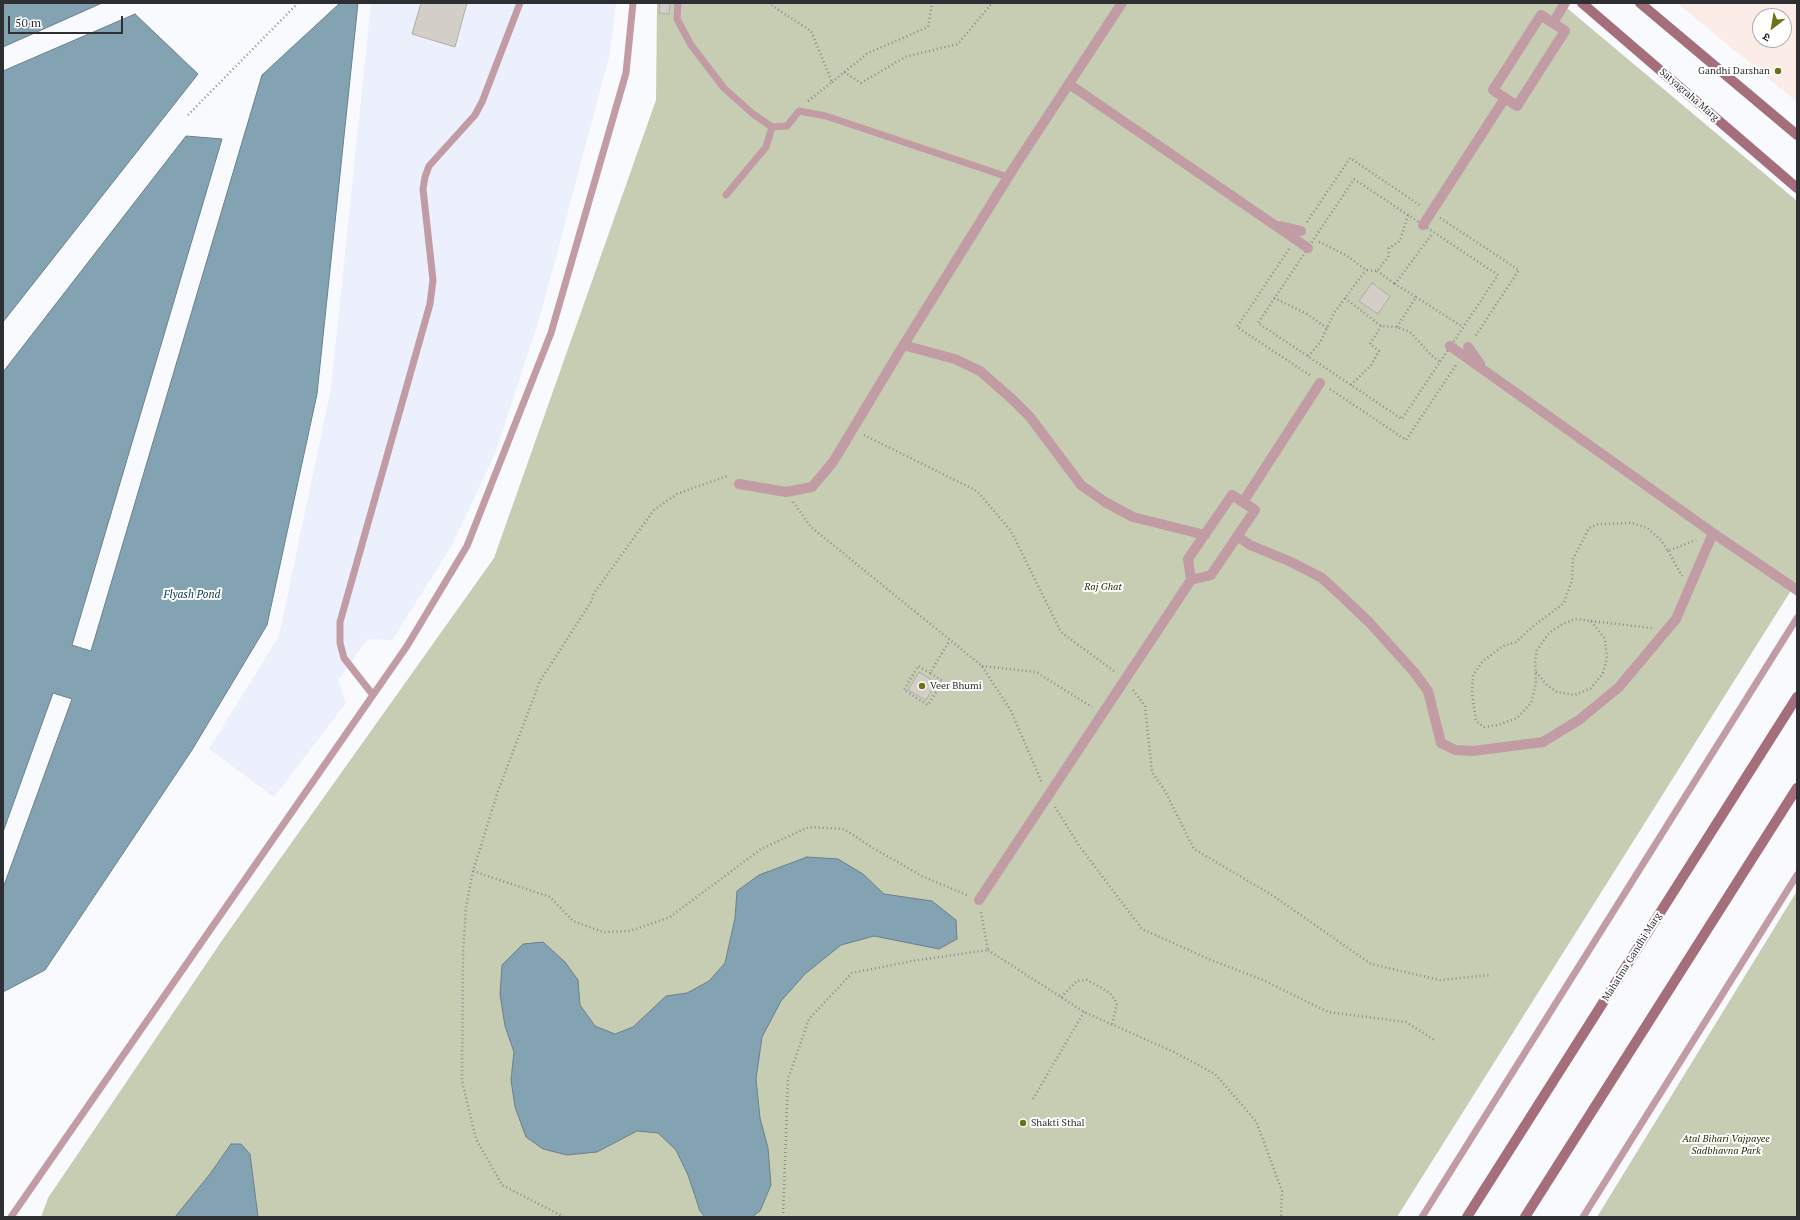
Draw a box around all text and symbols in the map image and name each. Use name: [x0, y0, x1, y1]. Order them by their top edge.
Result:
scale bar: [10, 8, 125, 34]
north arrow: [1752, 8, 1792, 48]
text: 50 m: [15, 15, 41, 30]
text: उ: [1760, 30, 1773, 45]
place label: Gandhi Darshan: [1698, 65, 1770, 77]
street label: Satyagraha Marg: [1657, 66, 1721, 124]
marker: Gandhi Darshan: [1773, 66, 1783, 76]
park label: Raj Ghat: [1084, 581, 1122, 593]
water label: Flyash Pond: [164, 588, 220, 602]
place label: Veer Bhumi: [930, 680, 982, 692]
marker: Veer Bhumi: [917, 681, 927, 691]
street label: Mahatma Gandhi Marg: [1600, 911, 1664, 1003]
place label: Shakti Sthal: [1031, 1117, 1085, 1129]
marker: Shakti Sthal: [1018, 1118, 1028, 1128]
park label: Atal Bihari Vajpayee Sadbhavna Park: [1682, 1133, 1770, 1156]

